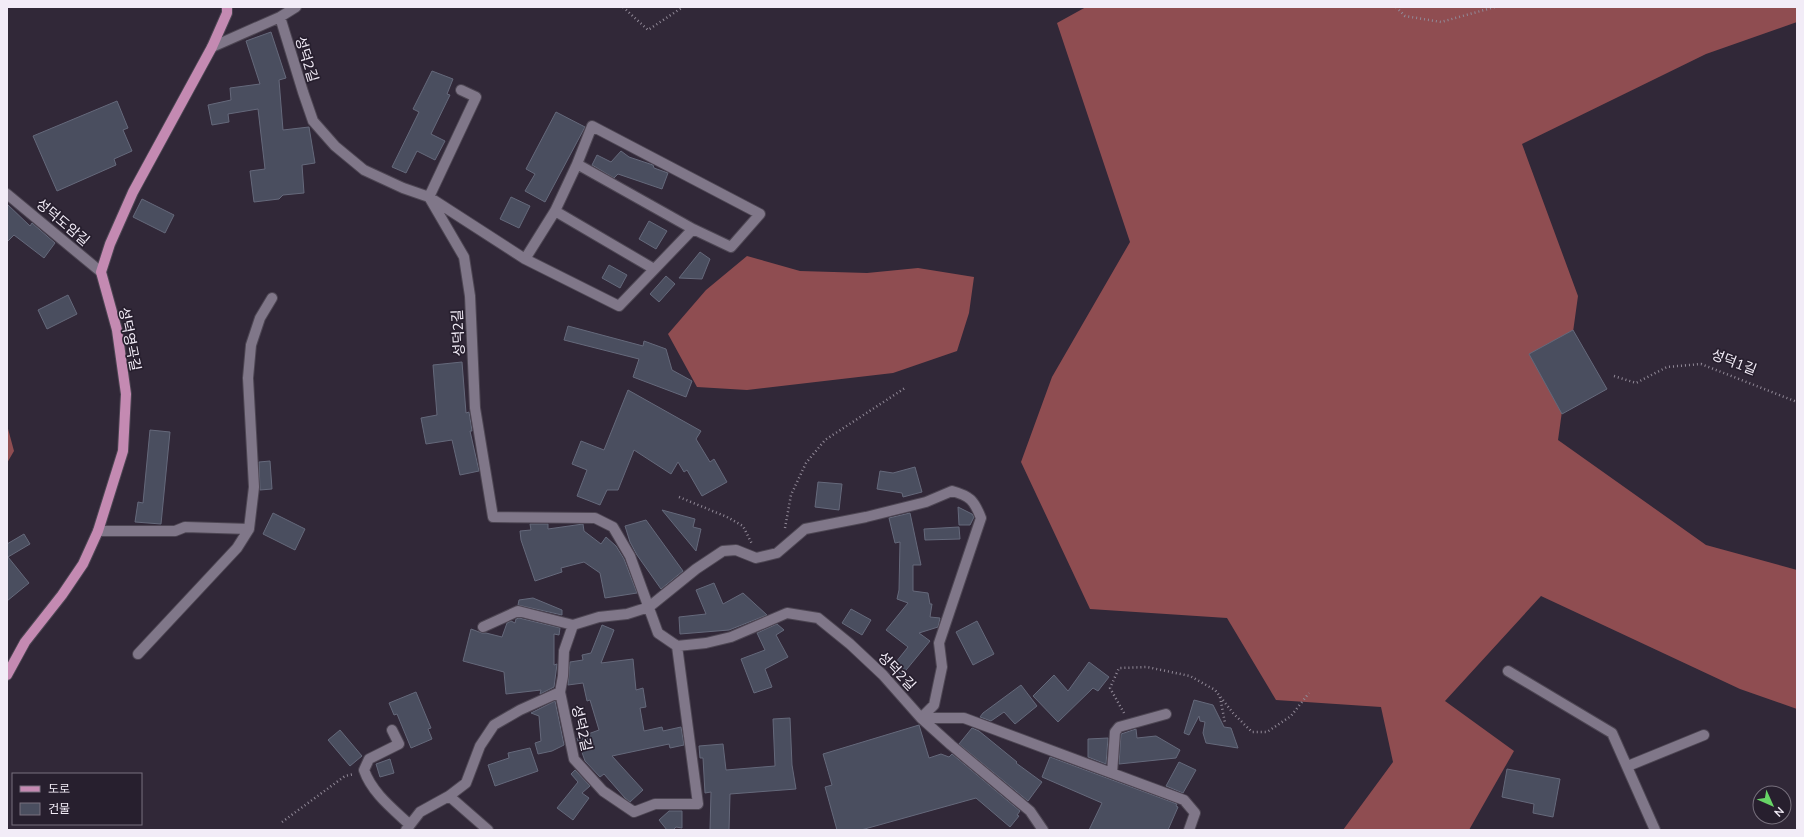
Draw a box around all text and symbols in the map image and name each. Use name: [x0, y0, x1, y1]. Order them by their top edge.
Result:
street label: 성덕2길: [291, 34, 322, 84]
street label: 성덕도암길: [32, 194, 93, 250]
street label: 성덕영곡길: [114, 306, 145, 373]
street label: 성덕2길: [448, 309, 469, 357]
street label: 성덕1길: [1708, 345, 1759, 380]
street label: 성덕2길: [873, 648, 920, 695]
street label: 성덕2길: [567, 703, 596, 753]
legend: [12, 773, 142, 825]
text: 도로: [48, 781, 70, 797]
north arrow: [1752, 785, 1792, 825]
text: 건물: [48, 801, 70, 817]
text: N: [1771, 804, 1787, 820]

